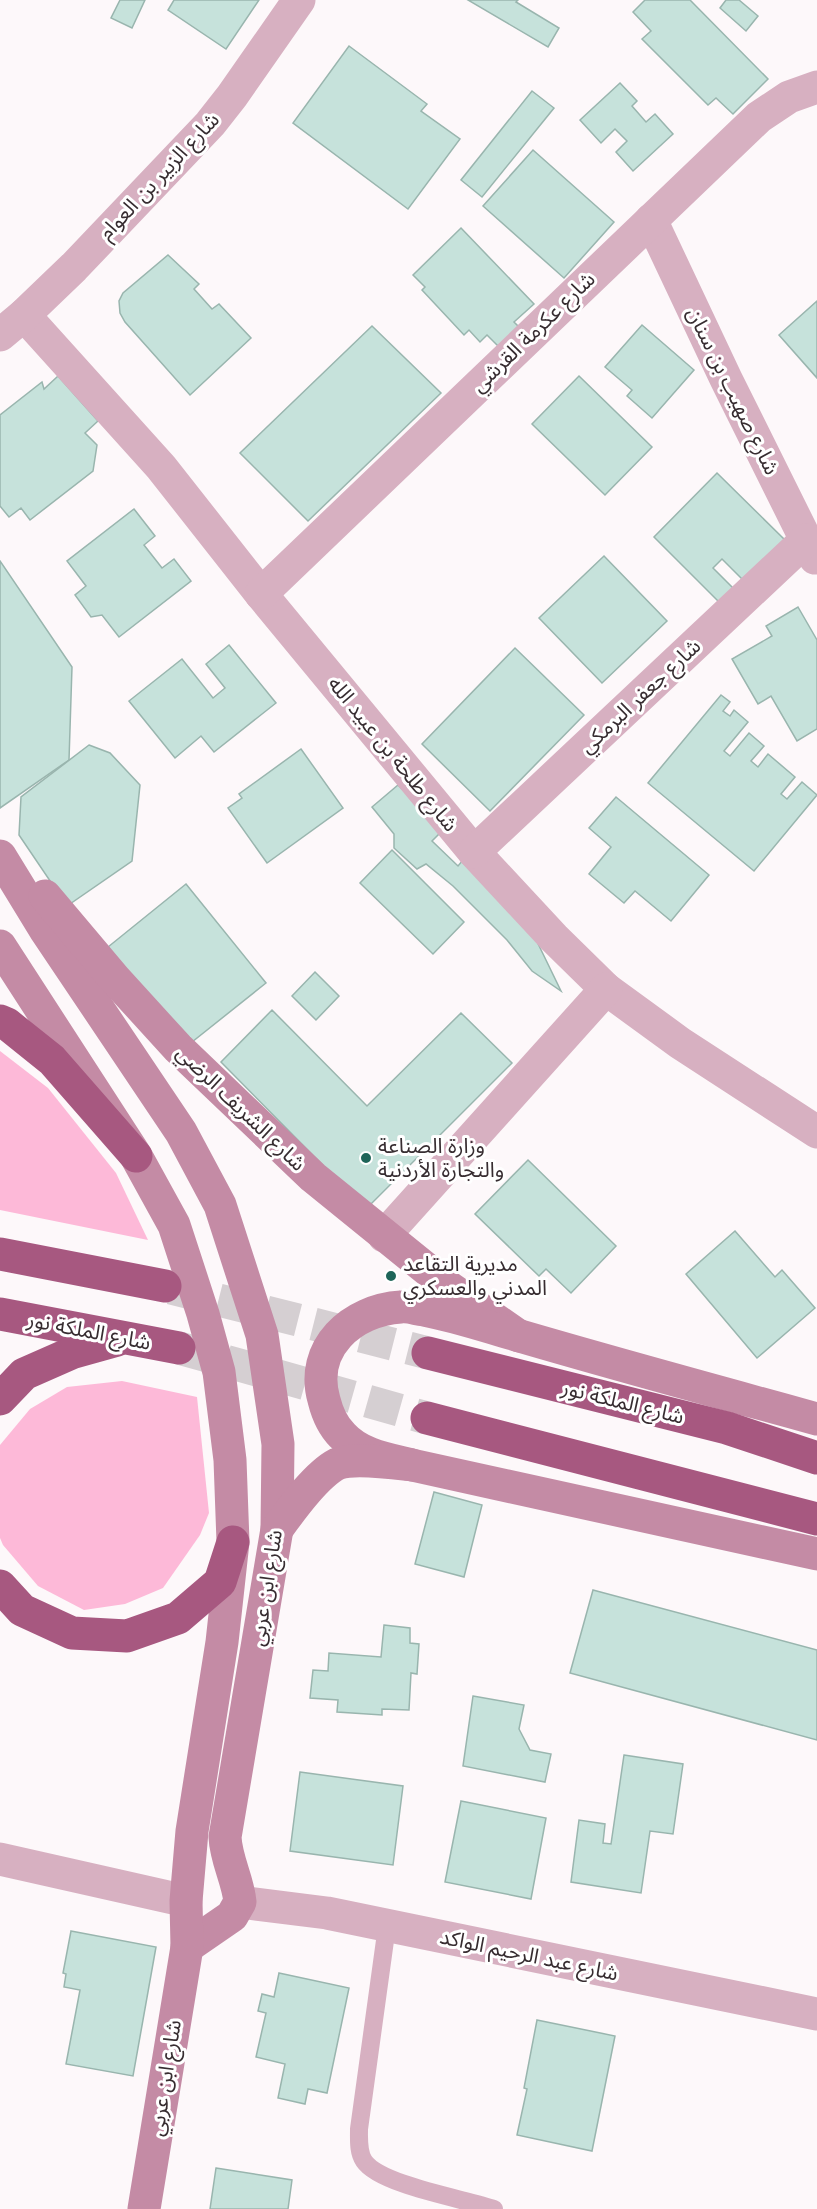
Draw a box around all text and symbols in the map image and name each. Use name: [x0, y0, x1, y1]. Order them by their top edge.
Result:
street label: شارع الزبير بن العوام: [92, 106, 227, 247]
street label: شارع عكرمة القرشي: [465, 265, 602, 400]
street label: شارع صهيب بن سنان: [679, 303, 786, 480]
street label: شارع جعفر البرمكي: [573, 632, 708, 761]
street label: شارع طلحة بن عبيد الله: [321, 671, 464, 838]
street label: شارع الشريف الرضي: [169, 1039, 312, 1178]
place label: وزارة الصناعة والتجارة الأردنية: [378, 1132, 504, 1184]
marker: وزارة الصناعة والتجارة الأردنية: [359, 1151, 373, 1165]
place label: مديرية التقاعد المدني والعسكري: [403, 1250, 547, 1304]
marker: مديرية التقاعد المدني والعسكري: [384, 1269, 398, 1283]
street label: شارع الملكة نور: [24, 1305, 153, 1358]
street label: شارع الملكة نور: [558, 1373, 687, 1432]
street label: شارع ابن عربي: [243, 1528, 291, 1648]
street label: شارع عبد الرحيم الواكد: [437, 1922, 621, 1989]
street label: شارع ابن عربي: [142, 2018, 190, 2138]

